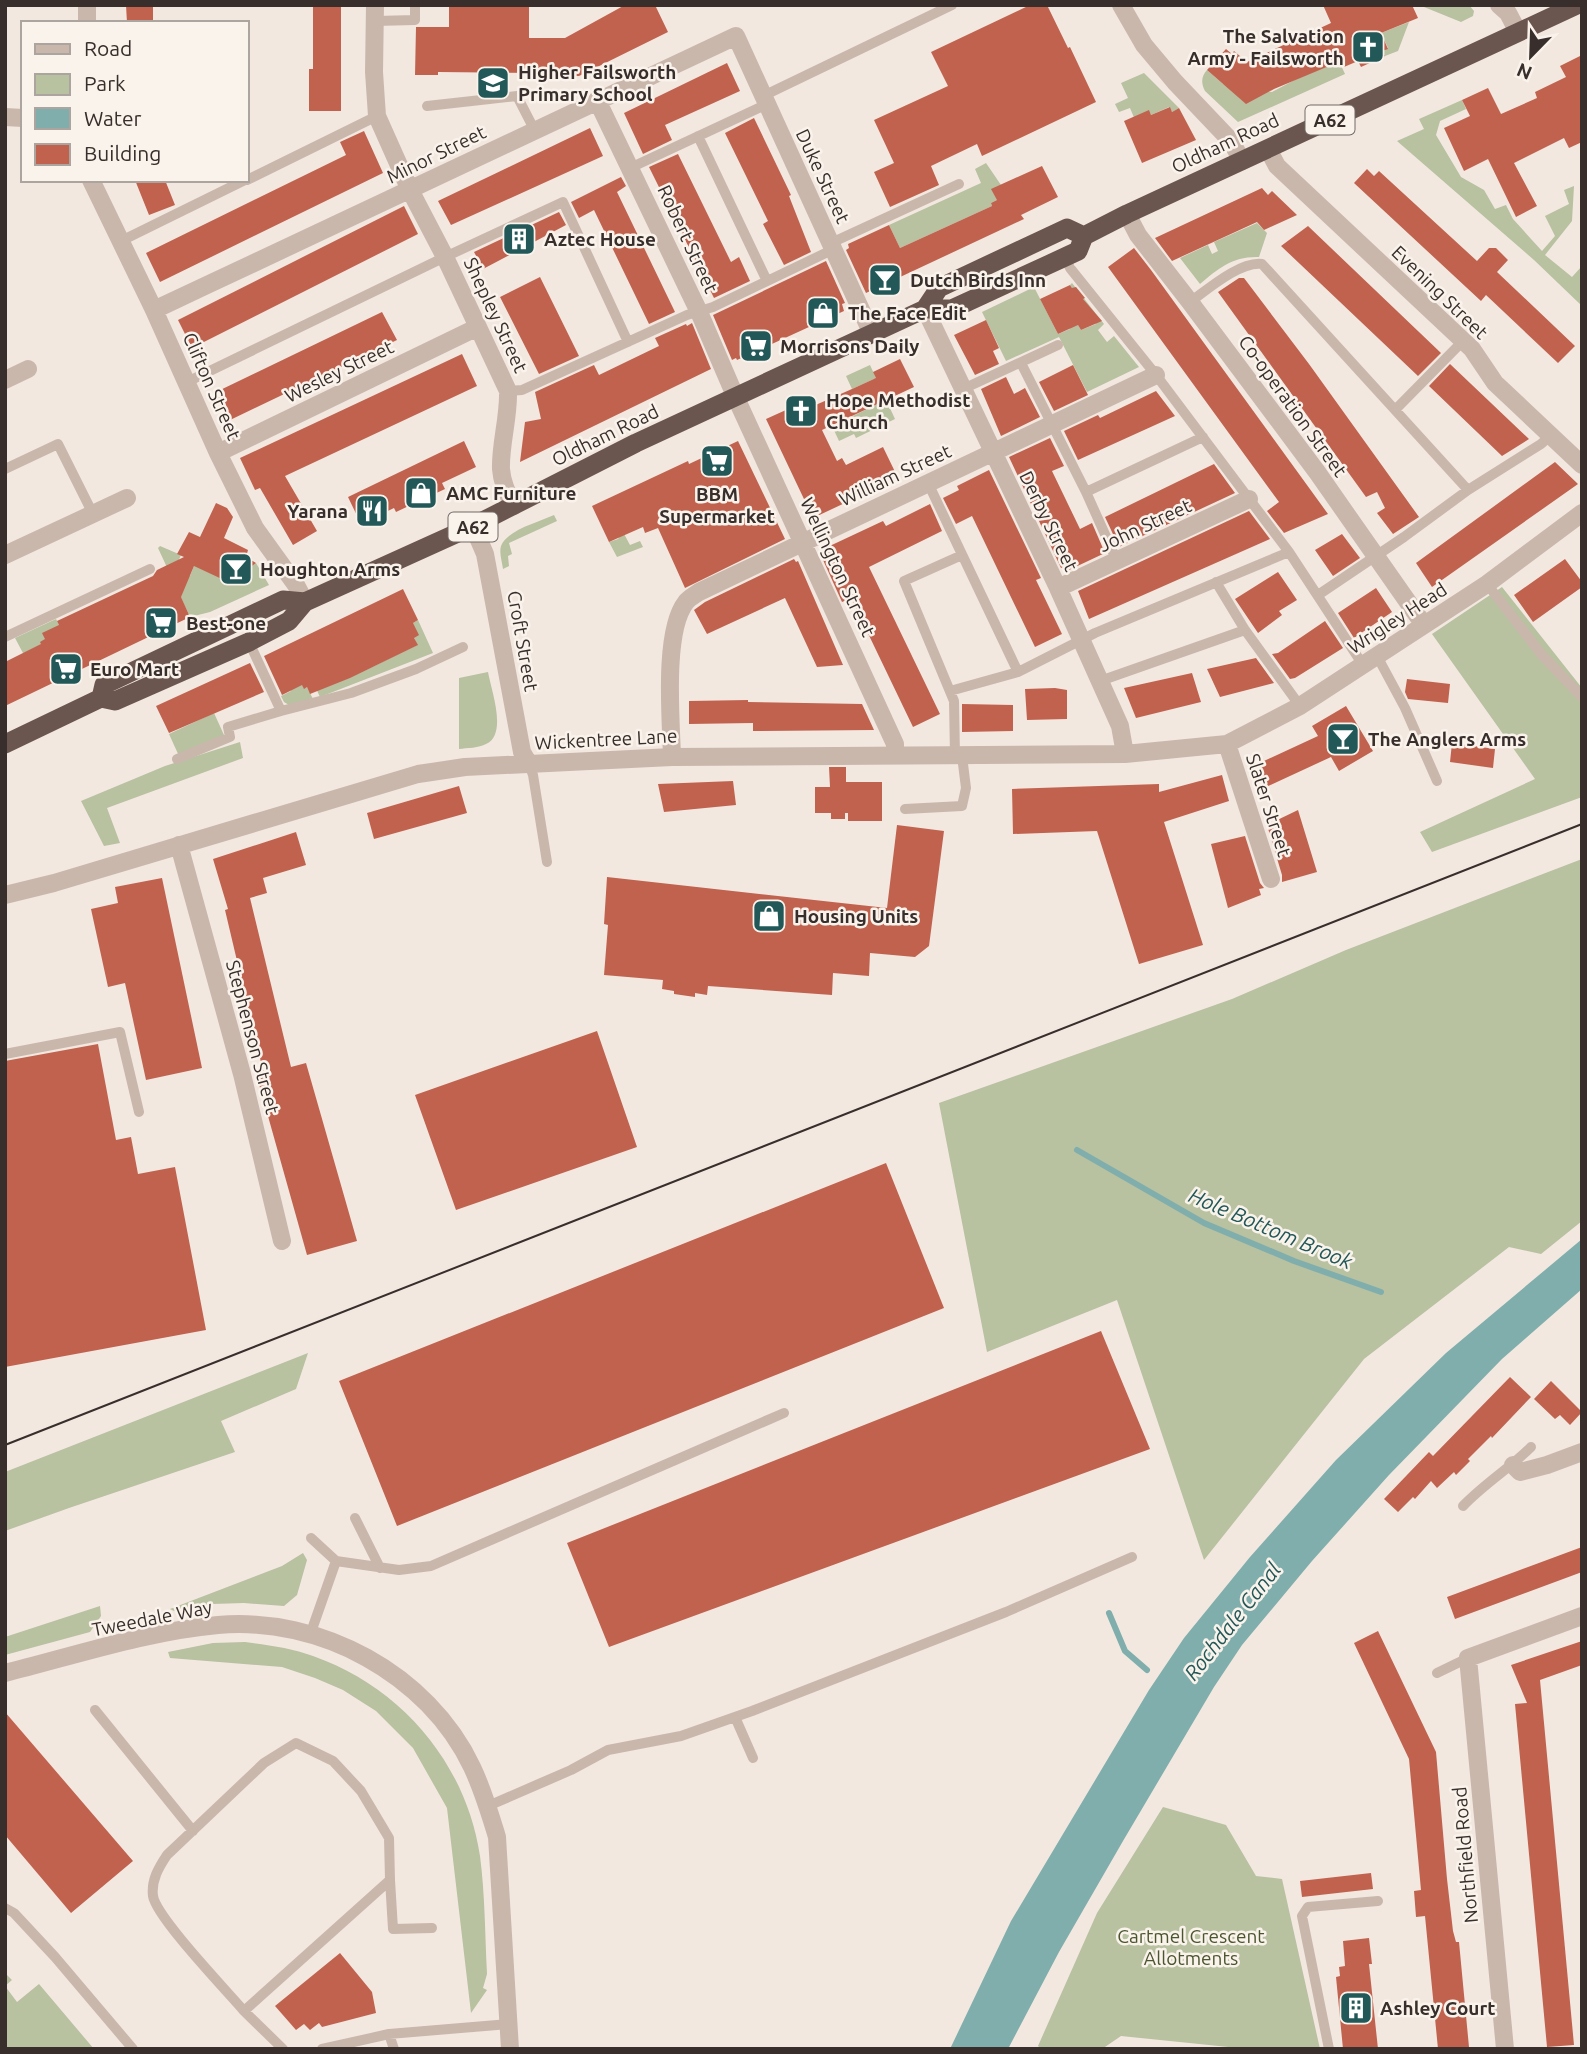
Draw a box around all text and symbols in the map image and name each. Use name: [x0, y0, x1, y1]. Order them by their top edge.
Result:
legend: [21, 21, 248, 182]
north arrow: [1496, 21, 1566, 91]
place label: The Salvation Army - Failsworth: [1187, 25, 1344, 69]
church icon: The Salvation Army - Failsworth: [1349, 28, 1387, 66]
text: Road: [84, 36, 132, 60]
text: N: [1514, 59, 1535, 85]
place label: Higher Failsworth Primary School: [518, 61, 676, 105]
school or university icon: Higher Failsworth Primary School: [474, 64, 512, 102]
text: Park: [84, 71, 126, 95]
text: Water: [84, 106, 142, 130]
road number: A62: [1306, 106, 1354, 134]
street label: Oldham Road: [1168, 109, 1282, 177]
street label: Minor Street: [383, 120, 490, 187]
street label: Duke Street: [792, 125, 855, 227]
text: Building: [84, 141, 161, 165]
street label: Robert Street: [653, 182, 723, 297]
building icon: Aztec House: [500, 220, 538, 258]
place label: Aztec House: [544, 228, 656, 250]
street label: Evening Street: [1387, 241, 1493, 344]
street label: Shepley Street: [460, 254, 532, 377]
bar icon: Dutch Birds Inn: [866, 261, 904, 299]
place label: Dutch Birds Inn: [910, 269, 1046, 291]
shop icon: The Face Edit: [804, 294, 842, 332]
place label: The Face Edit: [848, 302, 967, 324]
supermarket icon: Morrisons Daily: [737, 327, 775, 365]
street label: Clifton Street: [179, 329, 246, 444]
street label: Co-operation Street: [1234, 331, 1352, 481]
street label: Wesley Street: [281, 335, 397, 407]
place label: Morrisons Daily: [780, 335, 919, 357]
place label: Hope Methodist Church: [826, 389, 970, 433]
church icon: Hope Methodist Church: [782, 392, 820, 430]
street label: Oldham Road: [548, 400, 662, 470]
street label: William Street: [836, 439, 955, 510]
supermarket icon: BBM Supermarket: [698, 442, 736, 480]
street label: Derby Street: [1015, 467, 1083, 575]
shop icon: AMC Furniture: [402, 474, 440, 512]
place label: AMC Furniture: [446, 482, 577, 504]
place label: BBM Supermarket: [659, 483, 775, 527]
restaurant icon: Yarana: [353, 492, 391, 530]
street label: Wellington Street: [796, 494, 880, 641]
street label: John Street: [1095, 494, 1195, 556]
place label: Yarana: [287, 500, 348, 522]
road number: A62: [448, 512, 498, 542]
bar icon: Houghton Arms: [217, 550, 255, 588]
place label: Houghton Arms: [260, 558, 400, 580]
street label: Wrigley Head: [1343, 578, 1451, 658]
street label: Croft Street: [503, 589, 543, 694]
supermarket icon: Best-one: [142, 604, 180, 642]
place label: Best-one: [186, 612, 266, 634]
supermarket icon: Euro Mart: [47, 650, 85, 688]
place label: Euro Mart: [90, 658, 179, 680]
bar icon: The Anglers Arms: [1324, 720, 1362, 758]
street label: Wickentree Lane: [534, 724, 678, 754]
place label: The Anglers Arms: [1368, 728, 1526, 750]
street label: Slater Street: [1242, 751, 1296, 860]
shop icon: Housing Units: [750, 897, 788, 935]
place label: Housing Units: [794, 905, 918, 927]
street label: Stephenson Street: [222, 957, 284, 1117]
water label: Hole Bottom Brook: [1185, 1183, 1357, 1273]
water label: Rochdale Canal: [1179, 1557, 1285, 1684]
street label: Tweedale Way: [90, 1596, 214, 1640]
street label: Northfield Road: [1448, 1786, 1482, 1924]
park label: Cartmel Crescent Allotments: [1117, 1925, 1265, 1969]
building icon: Ashley Court: [1337, 1989, 1375, 2027]
place label: Ashley Court: [1380, 1997, 1495, 2019]

